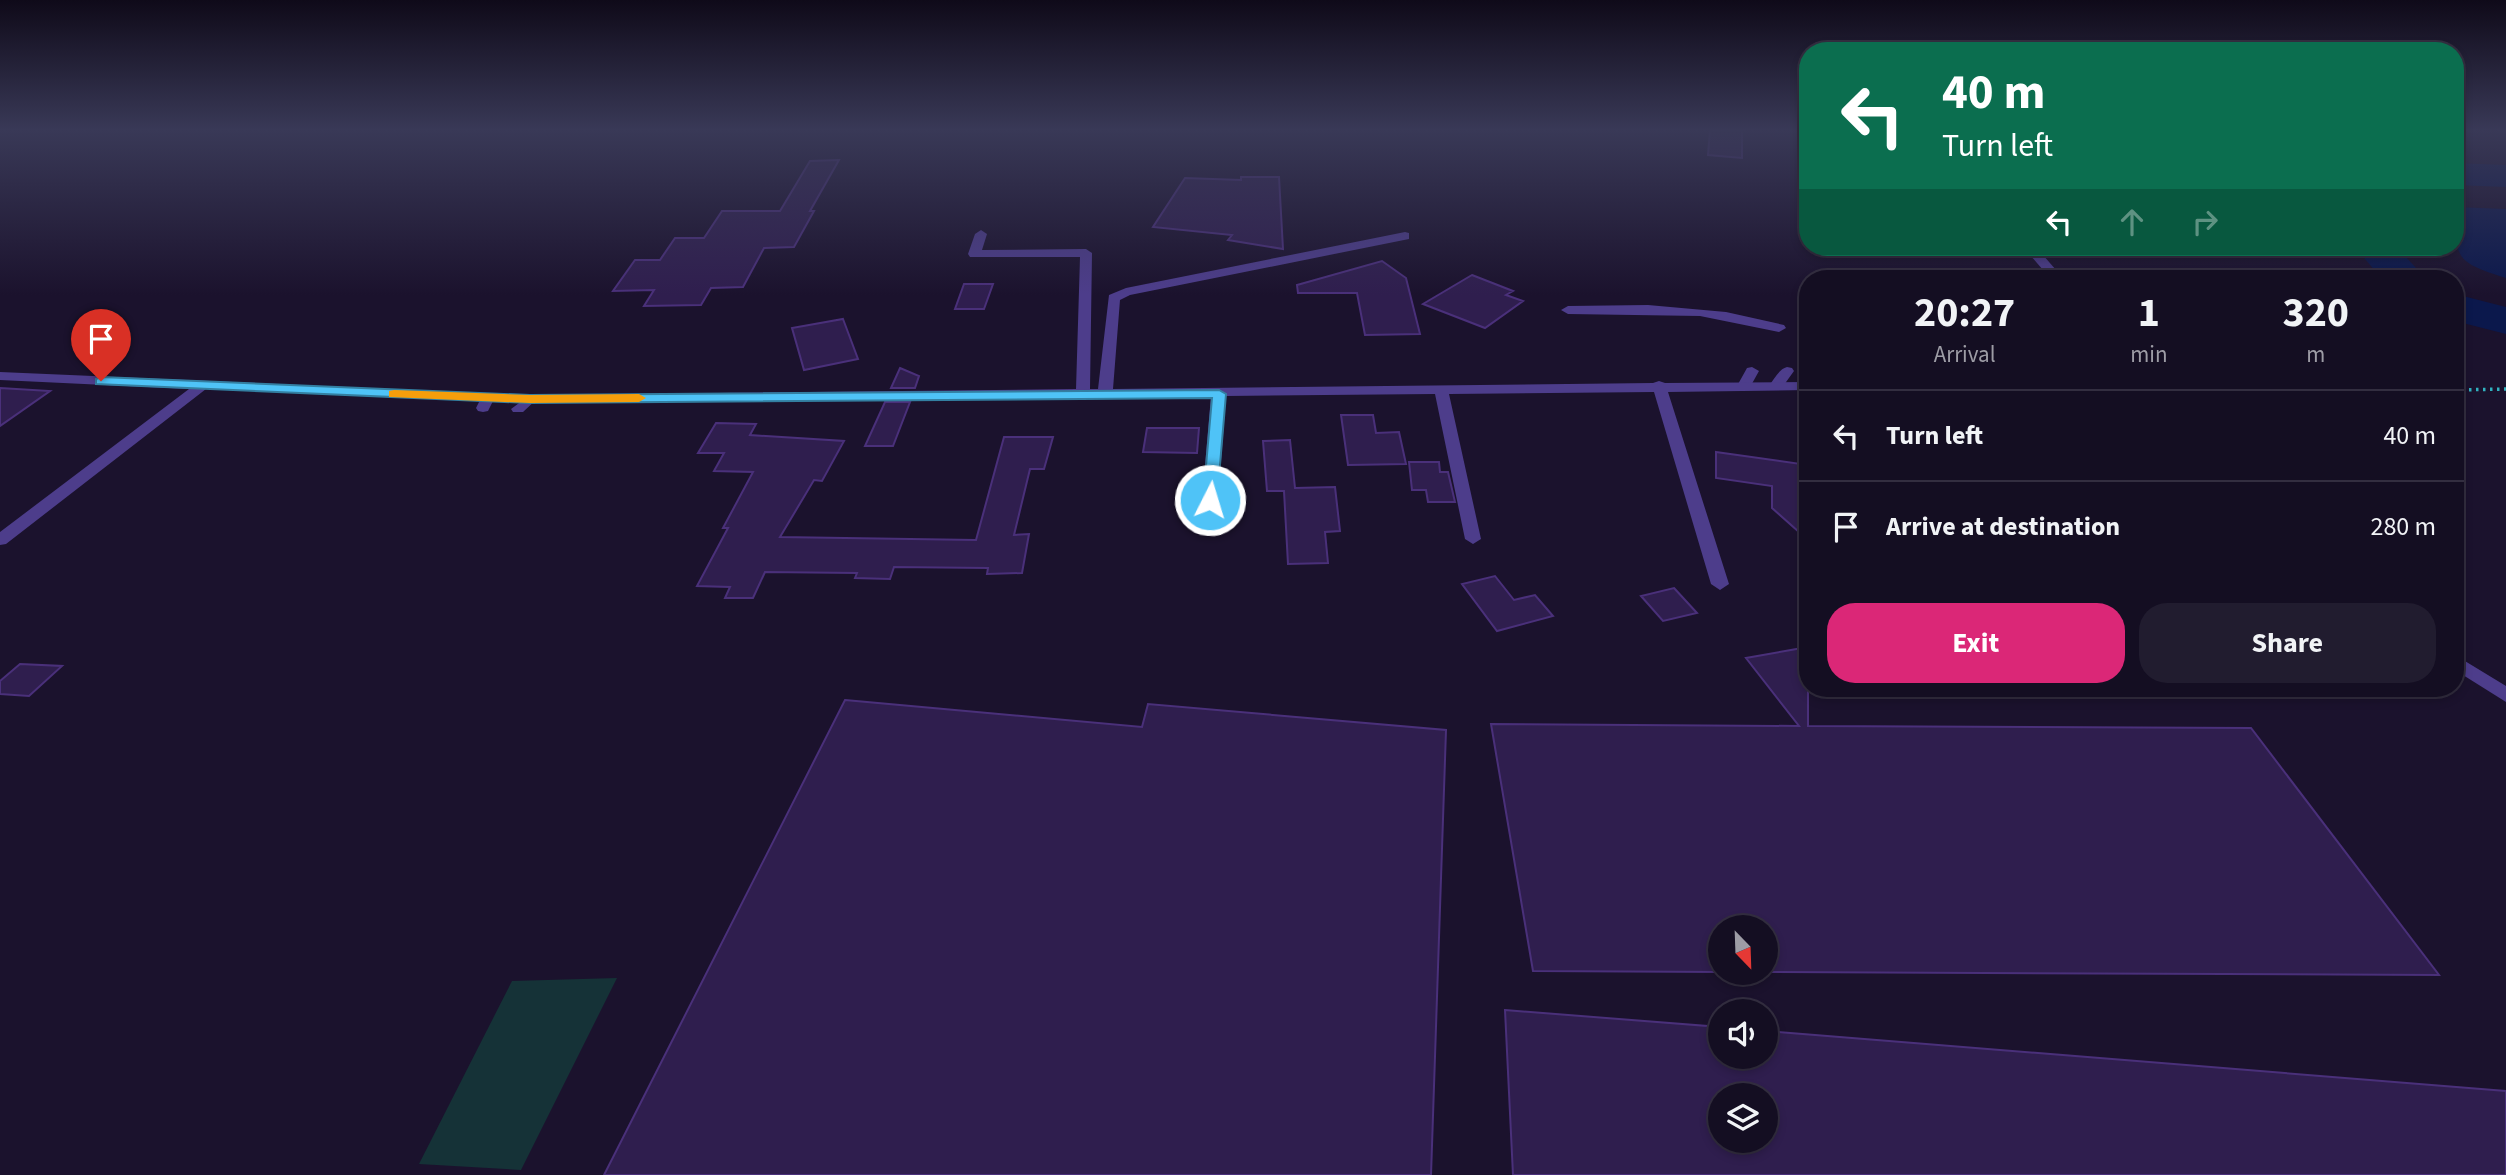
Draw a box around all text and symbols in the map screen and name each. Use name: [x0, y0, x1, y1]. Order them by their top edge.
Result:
text: 40 m: [1942, 58, 2046, 128]
icon: left: [1827, 70, 1918, 161]
text: Turn left: [1942, 123, 2053, 169]
icon: left: [2040, 203, 2078, 241]
icon: ahead: [2113, 203, 2151, 241]
icon: right: [2186, 203, 2224, 241]
text: 20:27: [1914, 283, 2015, 343]
text: 1: [2138, 283, 2160, 343]
text: 320: [2282, 283, 2349, 343]
pin: [71, 309, 131, 381]
icon: arrive: [82, 320, 120, 358]
text: Arrival: [1934, 338, 1996, 371]
text: min: [2130, 338, 2168, 371]
text: m: [2306, 338, 2325, 371]
icon: left: [1827, 417, 1865, 455]
text: Turn left: [1886, 417, 1983, 454]
text: 40 m: [2383, 417, 2436, 454]
position arrow: [1173, 463, 1247, 537]
icon: arrive: [1827, 508, 1865, 546]
text: Arrive at destination: [1886, 508, 2120, 545]
text: 280 m: [2370, 508, 2436, 545]
button: Exit: [1827, 603, 2125, 683]
button: Share: [2139, 603, 2436, 683]
north arrow: [1708, 915, 1778, 985]
map controls: [1708, 915, 1778, 1153]
button: sound: [1708, 999, 1778, 1069]
button: layers: [1708, 1083, 1778, 1153]

